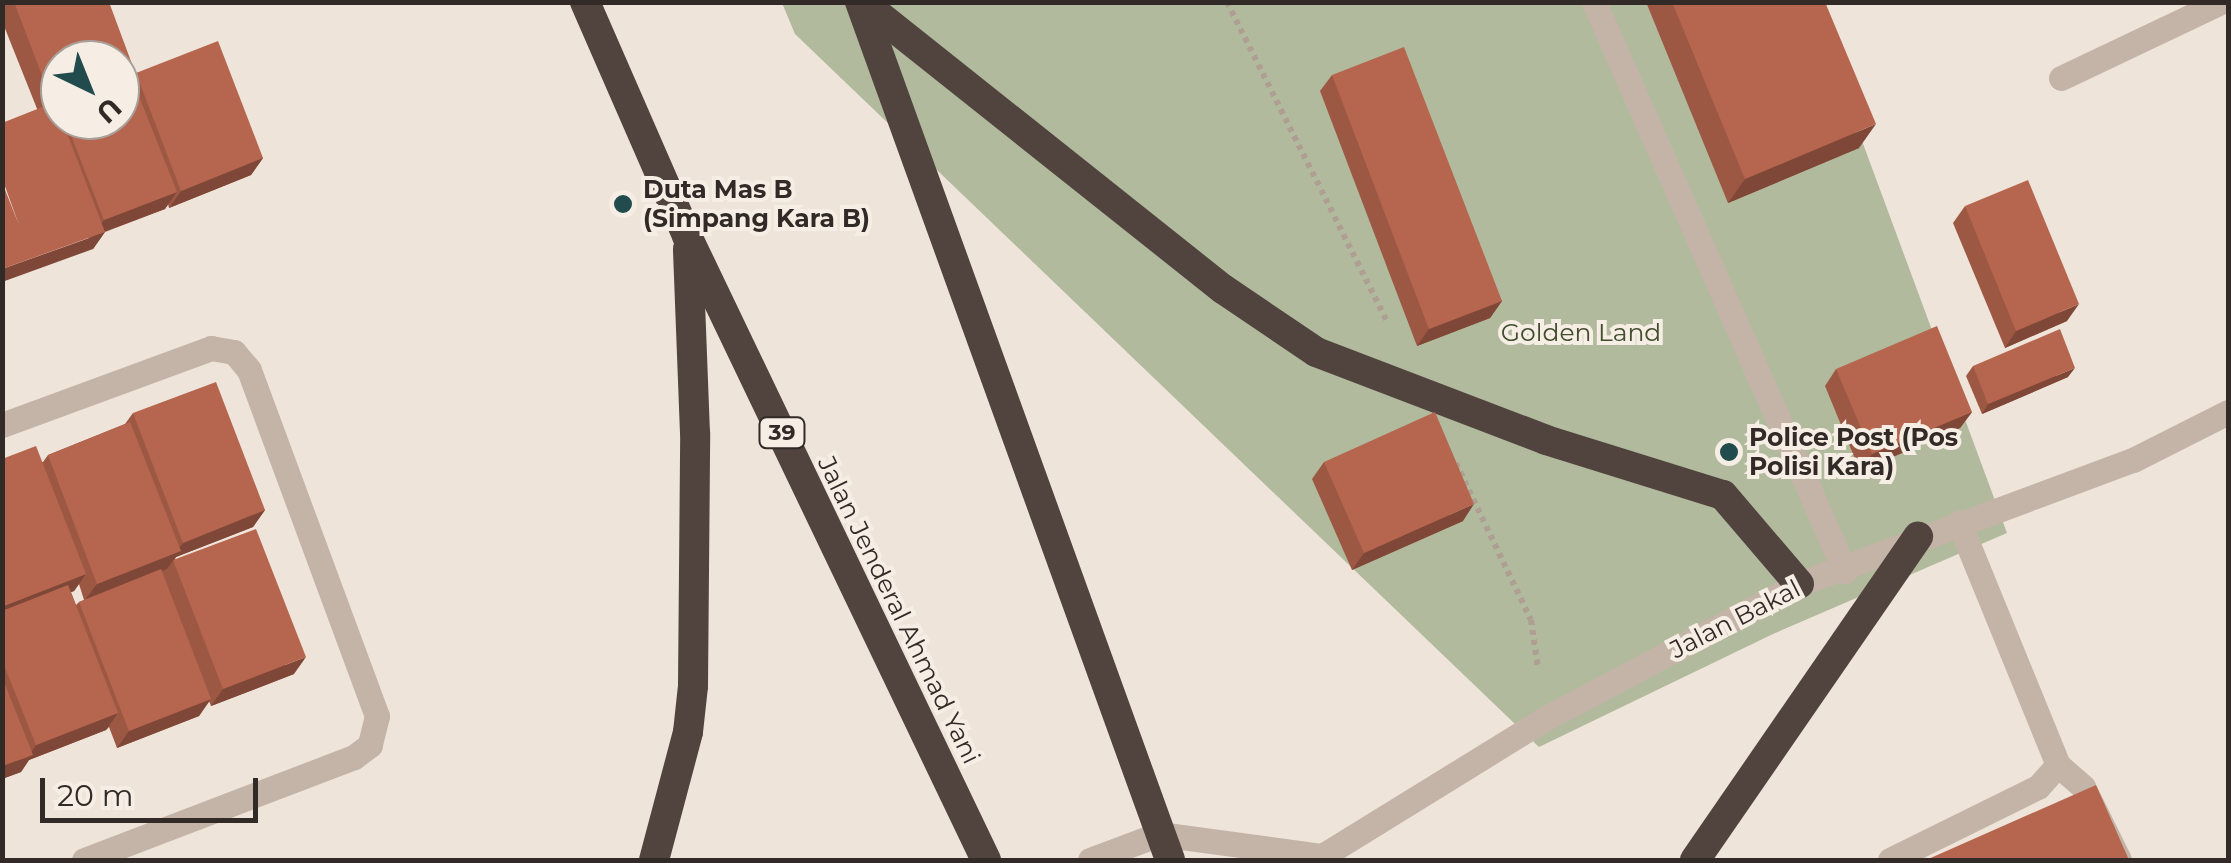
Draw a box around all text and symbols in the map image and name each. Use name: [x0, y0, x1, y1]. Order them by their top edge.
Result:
north arrow: [40, 40, 140, 140]
text: U: [89, 91, 129, 130]
place label: Duta Mas B (Simpang Kara B): [643, 175, 870, 234]
marker: Duta Mas B (Simpang Kara B): [612, 193, 634, 215]
park label: Golden Land: [1501, 317, 1661, 347]
road number: 39: [757, 416, 807, 450]
place label: Police Post (Pos Polisi Kara): [1749, 423, 1958, 482]
marker: Police Post (Pos Polisi Kara): [1718, 441, 1740, 463]
street label: Jalan Jenderal Ahmad Yani: [811, 452, 987, 768]
street label: Jalan Bakal: [1665, 573, 1805, 665]
scale bar: [45, 758, 262, 820]
text: 20 m: [57, 777, 134, 814]

